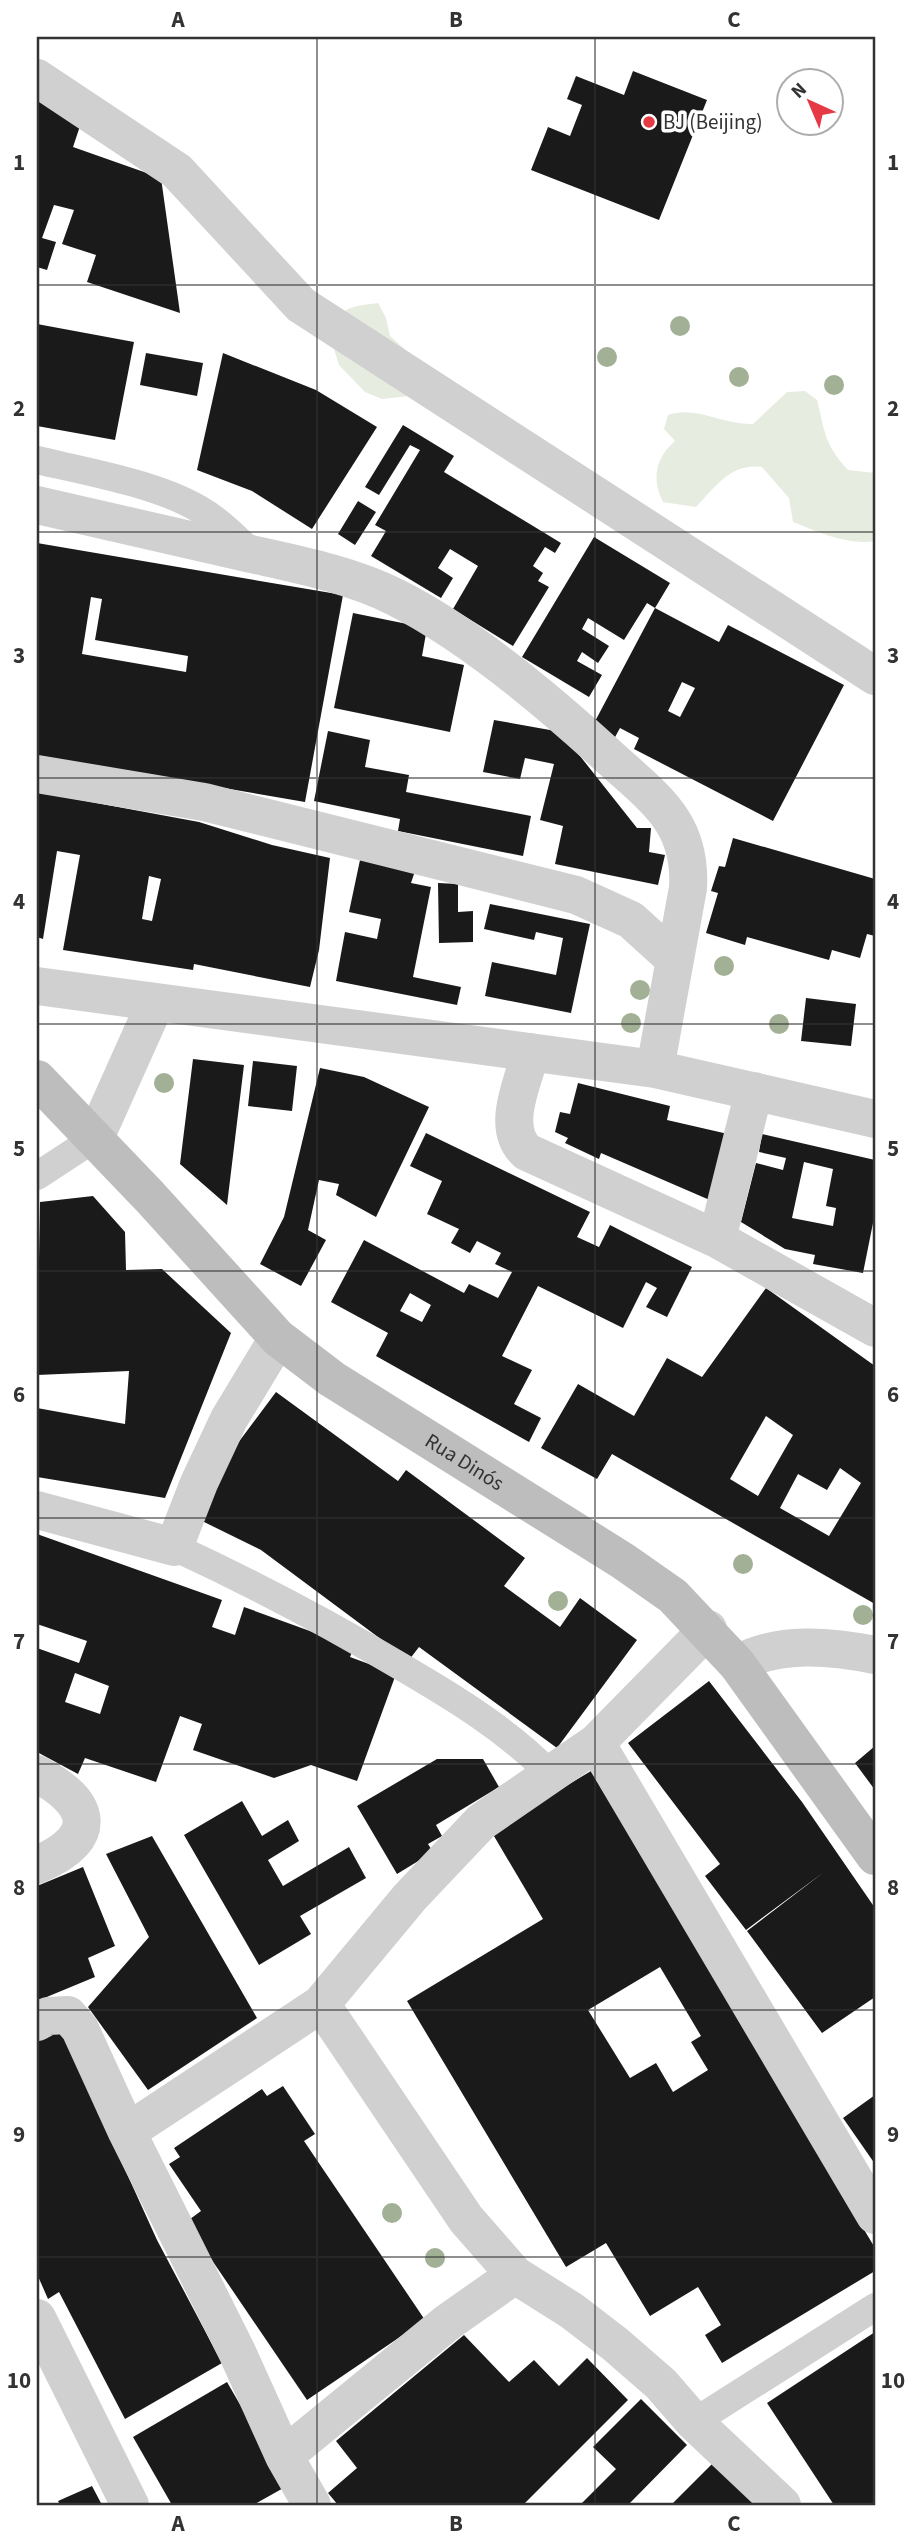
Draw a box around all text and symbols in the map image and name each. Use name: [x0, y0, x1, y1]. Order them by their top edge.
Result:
text: A: [170, 3, 185, 36]
text: B: [449, 3, 463, 36]
text: C: [727, 3, 741, 36]
north arrow: [776, 66, 846, 136]
text: N: [785, 77, 813, 105]
place label: BJ (Beijing): [663, 107, 763, 137]
marker: BJ (Beijing): [641, 114, 657, 130]
text: 1: [13, 146, 25, 179]
text: 1: [887, 146, 899, 179]
text: 2: [13, 392, 25, 425]
text: 2: [887, 392, 899, 425]
text: 3: [13, 639, 25, 672]
text: 3: [887, 639, 899, 672]
text: 4: [13, 885, 25, 918]
text: 4: [887, 885, 899, 918]
text: 5: [13, 1132, 25, 1165]
text: 5: [887, 1132, 899, 1165]
text: 6: [13, 1378, 25, 1411]
text: 6: [887, 1378, 899, 1411]
street label: Rua Dinós: [419, 1426, 510, 1498]
text: 7: [13, 1625, 25, 1658]
text: 7: [887, 1625, 899, 1658]
text: 8: [13, 1871, 25, 1904]
text: 8: [887, 1871, 899, 1904]
text: 9: [13, 2118, 25, 2151]
text: 9: [887, 2118, 899, 2151]
text: 10: [7, 2364, 31, 2397]
text: 10: [881, 2364, 905, 2397]
text: A: [170, 2507, 185, 2540]
text: B: [449, 2507, 463, 2540]
text: C: [727, 2507, 741, 2540]

